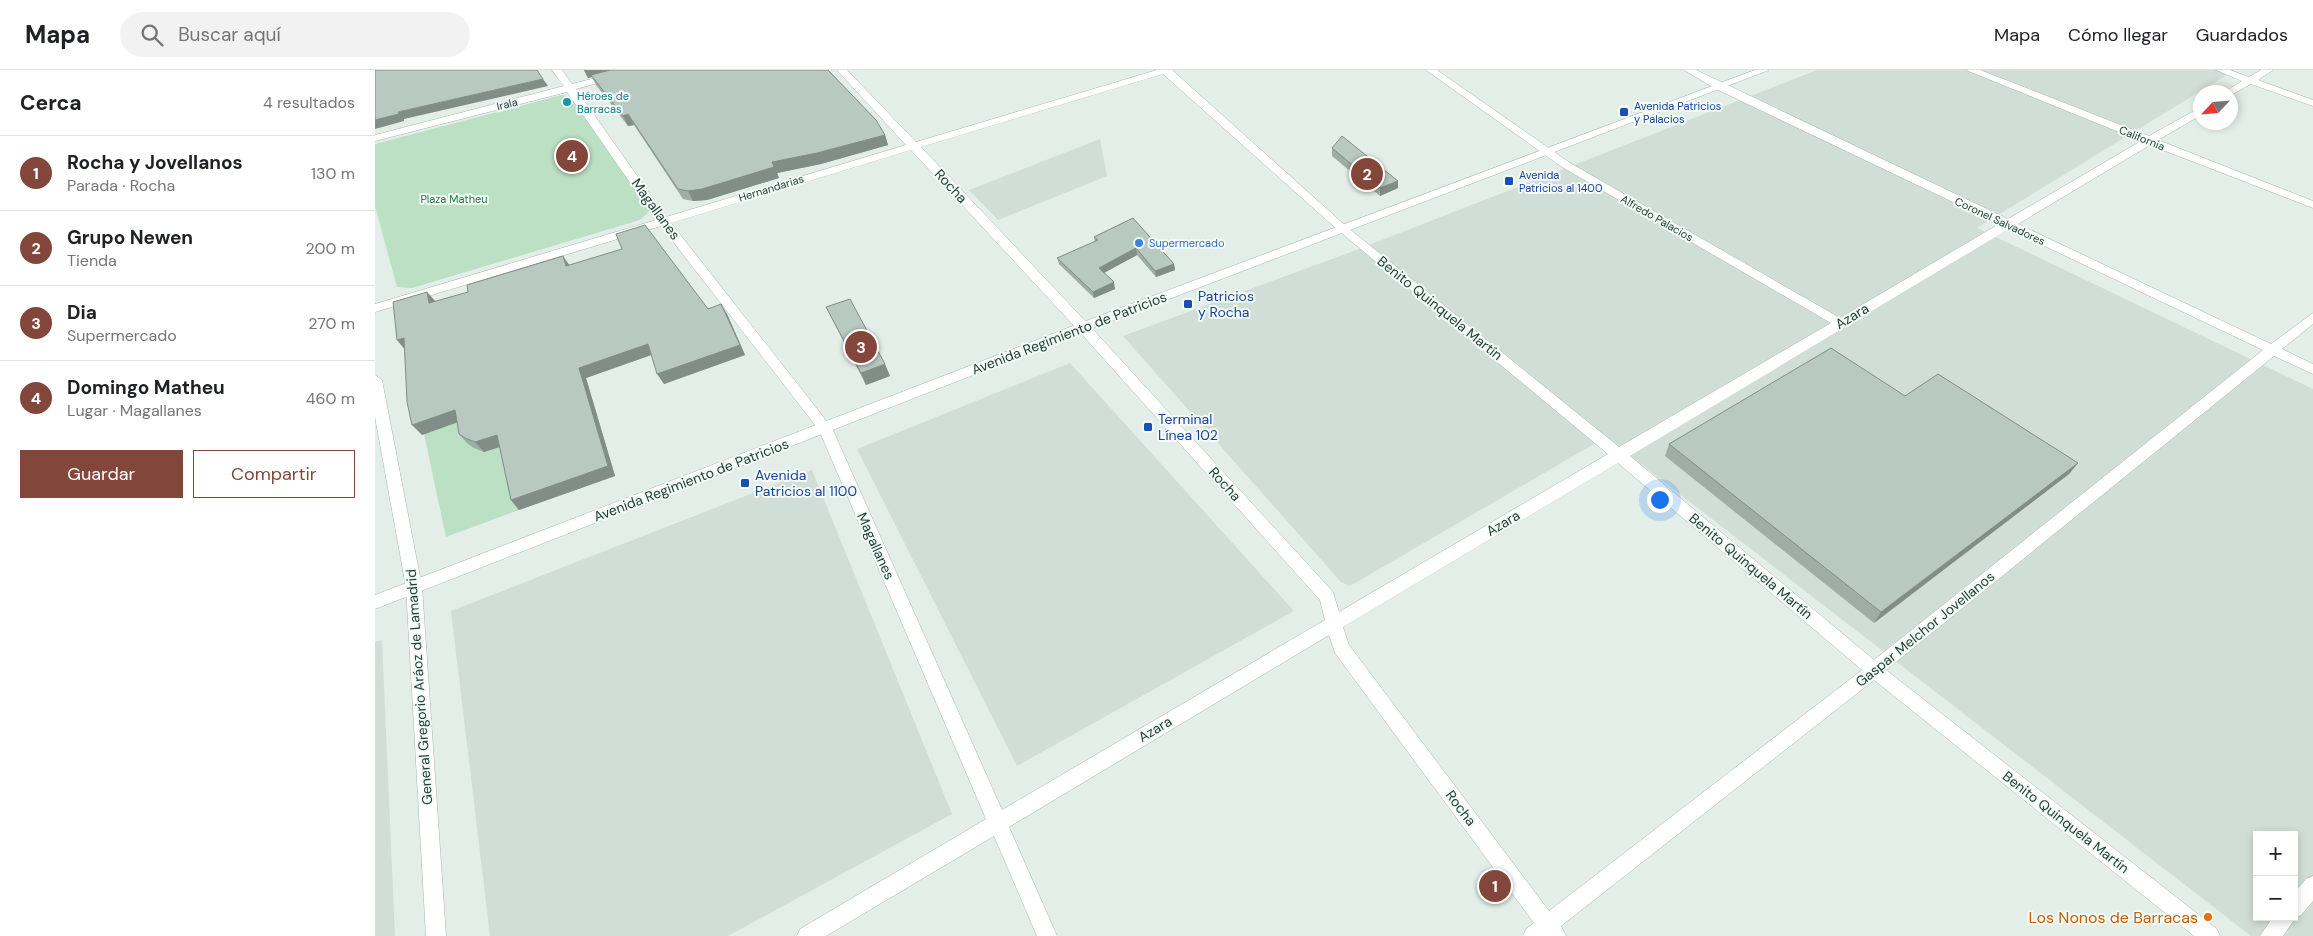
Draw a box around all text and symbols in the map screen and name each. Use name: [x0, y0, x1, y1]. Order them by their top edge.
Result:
search box: [120, 12, 470, 57]
text: Mapa: [25, 19, 90, 50]
icon: search: [138, 21, 166, 49]
text: Buscar aquí: [178, 22, 281, 47]
text: Mapa: [1994, 23, 2040, 47]
text: Cómo llegar: [2068, 23, 2168, 47]
text: Guardados: [2196, 23, 2288, 47]
north arrow: [2193, 85, 2238, 130]
text: Cerca: [20, 89, 82, 117]
place label: Héroes de Barracas: [577, 89, 629, 116]
text: 4 resultados: [263, 92, 355, 113]
street label: Irala: [495, 95, 519, 113]
marker: Héroes de Barracas: [561, 96, 573, 108]
place label: Avenida Patricios y Palacios: [1634, 99, 1721, 126]
marker: Avenida Patricios y Palacios: [1618, 106, 1630, 118]
street label: California: [2117, 123, 2167, 153]
pin: 4: [556, 137, 588, 175]
text: Rocha y Jovellanos: [67, 150, 243, 175]
pin: 2: [1351, 155, 1383, 193]
text: 1: [33, 163, 39, 184]
text: 130 m: [311, 163, 355, 184]
street label: Rocha: [931, 165, 971, 207]
place label: Avenida Patricios al 1400: [1519, 168, 1602, 195]
street label: Hernandarias: [737, 171, 805, 205]
text: Parada · Rocha: [67, 175, 175, 196]
street label: Magallanes: [628, 175, 684, 243]
marker: Avenida Patricios al 1400: [1503, 175, 1515, 187]
park label: Plaza Matheu: [420, 192, 488, 206]
street label: Alfredo Palacios: [1618, 192, 1696, 244]
street label: Coronel Salvadores: [1953, 194, 2047, 248]
text: Grupo Newen: [67, 225, 193, 250]
place label: Supermercado: [1149, 236, 1225, 250]
marker: Supermercado: [1133, 237, 1145, 249]
text: 2: [31, 238, 41, 259]
text: 200 m: [306, 238, 355, 259]
text: Tienda: [67, 250, 117, 271]
street label: Benito Quinquela Martín: [1374, 252, 1506, 364]
street label: Avenida Regimiento de Patricios: [969, 287, 1169, 379]
place label: Patricios y Rocha: [1198, 287, 1254, 321]
marker: Patricios y Rocha: [1182, 298, 1194, 310]
street label: Azara: [1832, 299, 1872, 333]
text: Dia: [67, 300, 97, 325]
text: 3: [31, 313, 41, 334]
text: 270 m: [308, 313, 355, 334]
text: Supermercado: [67, 325, 177, 346]
pin: 3: [845, 328, 877, 366]
text: Domingo Matheu: [67, 375, 225, 400]
text: 4: [31, 388, 41, 409]
text: 460 m: [306, 388, 355, 409]
text: Lugar · Magallanes: [67, 400, 202, 421]
place label: Terminal Línea 102: [1158, 410, 1218, 444]
marker: Terminal Línea 102: [1142, 421, 1154, 433]
street label: Avenida Regimiento de Patricios: [591, 434, 791, 526]
button: Guardar: [20, 450, 183, 498]
button: Compartir: [193, 450, 355, 498]
street label: Rocha: [1205, 463, 1245, 505]
place label: Avenida Patricios al 1100: [755, 466, 857, 500]
marker: Avenida Patricios al 1100: [739, 477, 751, 489]
your location: [1647, 487, 1673, 513]
street label: Azara: [1483, 506, 1523, 540]
street label: Benito Quinquela Martín: [1686, 509, 1816, 623]
street label: Magallanes: [853, 510, 899, 582]
street label: Gaspar Melchor Jovellanos: [1852, 567, 1998, 691]
street label: General Gregorio Aráoz de Lamadrid: [402, 569, 436, 805]
street label: Azara: [1135, 712, 1175, 746]
street label: Benito Quinquela Martín: [1999, 767, 2133, 877]
street label: Rocha: [1442, 787, 1480, 829]
map controls: [2253, 831, 2298, 921]
button: +: [2253, 831, 2298, 876]
pin: 1: [1479, 867, 1511, 905]
button: −: [2253, 876, 2298, 921]
place label: Los Nonos de Barracas: [2028, 907, 2198, 928]
marker: Los Nonos de Barracas: [2202, 911, 2214, 923]

